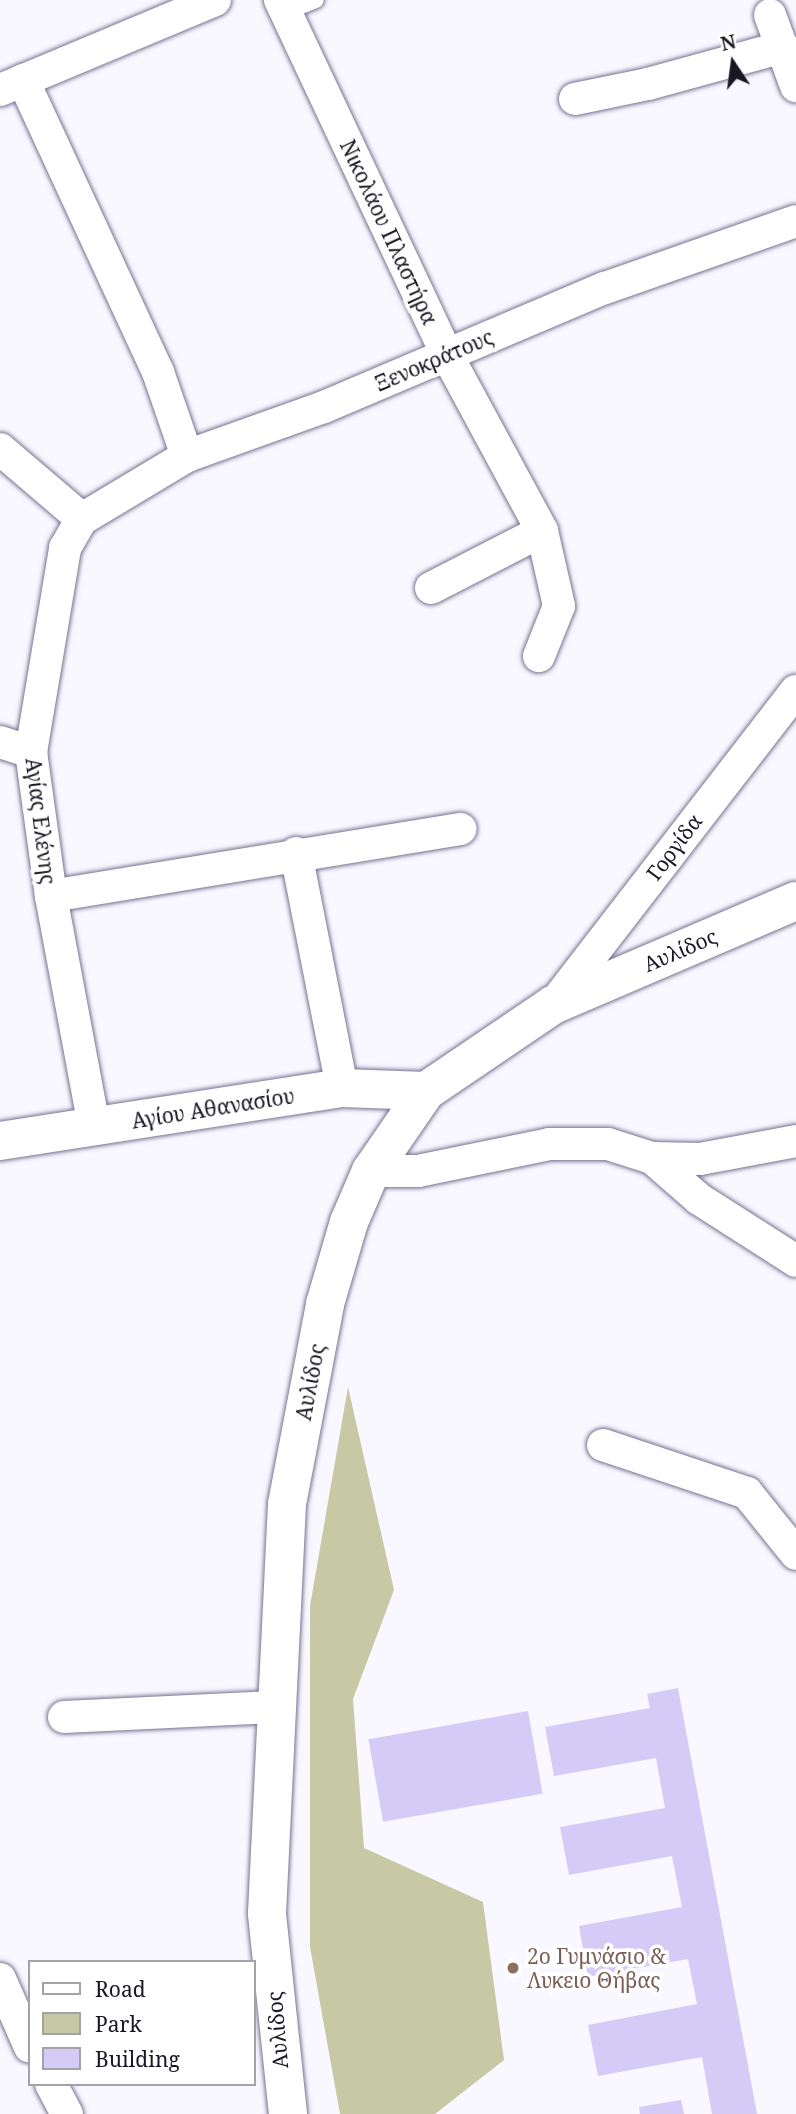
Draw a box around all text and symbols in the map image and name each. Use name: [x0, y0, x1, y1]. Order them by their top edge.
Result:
north arrow: [698, 28, 768, 98]
text: N: [718, 28, 738, 57]
street label: Νικολάου Πλαστήρα: [335, 136, 443, 328]
street label: Ξενοκράτους: [371, 324, 497, 396]
street label: Αγίας Ελένης: [21, 756, 61, 886]
street label: Γοργίδα: [641, 809, 707, 885]
street label: Αυλίδος: [639, 923, 721, 977]
street label: Αγίου Αθανασίου: [130, 1083, 296, 1133]
street label: Αυλίδος: [290, 1342, 330, 1422]
place label: 2ο Γυμνάσιο & Λυκειο Θήβας: [527, 1943, 666, 1993]
legend: [28, 1960, 256, 2086]
marker: 2ο Γυμνάσιο & Λυκειο Θήβας: [505, 1960, 521, 1976]
text: Road: [95, 1975, 146, 2003]
street label: Αυλίδος: [261, 1990, 293, 2070]
text: Park: [95, 2010, 142, 2038]
text: Building: [95, 2045, 180, 2073]

